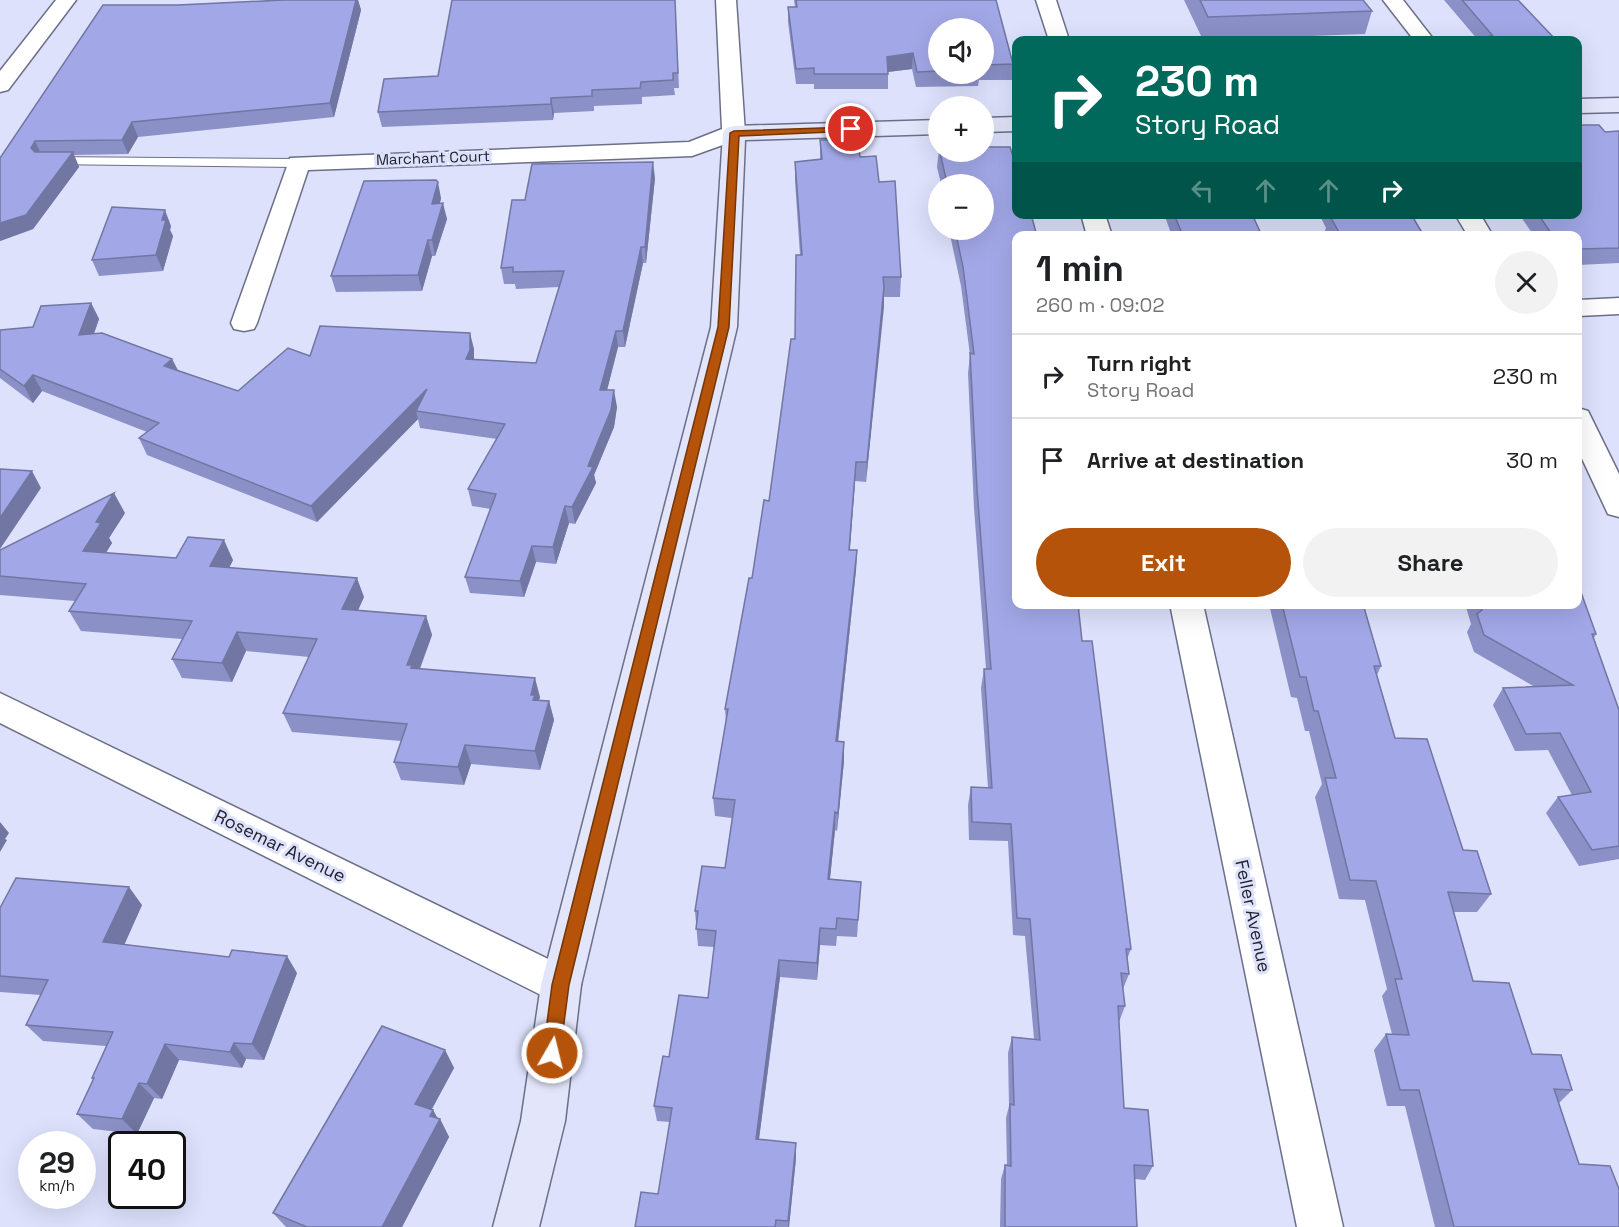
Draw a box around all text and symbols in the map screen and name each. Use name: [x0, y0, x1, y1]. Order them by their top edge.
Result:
map controls: [928, 18, 994, 240]
button: sound: [928, 18, 994, 84]
text: 230 m: [1135, 55, 1259, 108]
icon: right: [1036, 60, 1114, 138]
button: +: [928, 96, 994, 162]
pin: [825, 103, 876, 154]
text: Story Road: [1135, 107, 1280, 142]
icon: arrive: [834, 112, 867, 145]
street label: Marchant Court: [376, 146, 490, 169]
button: −: [928, 174, 994, 240]
icon: left: [1186, 174, 1219, 207]
icon: ahead: [1249, 174, 1282, 207]
icon: ahead: [1312, 174, 1345, 207]
icon: right: [1375, 174, 1408, 207]
text: 1 min: [1036, 246, 1124, 292]
button: close: [1495, 251, 1558, 314]
text: 260 m · 09:02: [1036, 292, 1164, 318]
text: Turn right: [1087, 349, 1192, 377]
icon: right: [1036, 360, 1069, 393]
text: 230 m: [1493, 362, 1558, 390]
text: Story Road: [1087, 377, 1194, 403]
icon: arrive: [1036, 444, 1069, 477]
text: Arrive at destination: [1087, 446, 1304, 474]
text: 30 m: [1506, 446, 1558, 474]
button: Exit: [1036, 528, 1291, 597]
button: Share: [1303, 528, 1558, 597]
street label: Rosemar Avenue: [211, 804, 350, 887]
street label: Feller Avenue: [1230, 858, 1277, 974]
position arrow: [520, 1021, 584, 1085]
speed limit sign: 40: [108, 1131, 186, 1209]
text: 29: [39, 1143, 75, 1182]
text: km/h: [39, 1176, 75, 1195]

